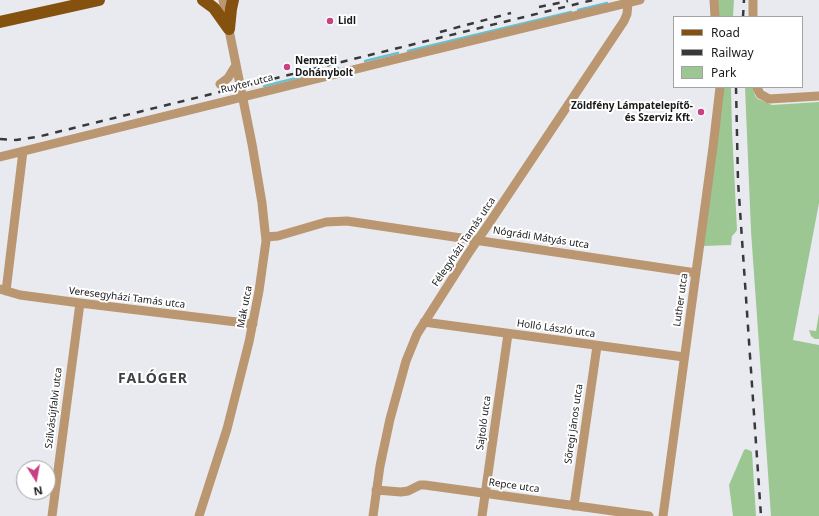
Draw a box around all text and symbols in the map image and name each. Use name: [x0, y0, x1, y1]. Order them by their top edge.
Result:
place label: Lidl: [338, 15, 356, 27]
marker: Lidl: [325, 16, 335, 26]
legend: [673, 16, 803, 88]
text: Road: [711, 24, 740, 41]
text: Railway: [711, 44, 754, 61]
place label: Nemzeti Dohánybolt: [295, 55, 353, 78]
marker: Nemzeti Dohánybolt: [282, 62, 292, 72]
text: Park: [711, 64, 736, 81]
street label: Ruyter utca: [220, 72, 274, 96]
place label: Zöldfény Lámpatelepítő- és Szerviz Kft.: [571, 100, 693, 124]
marker: Zöldfény Lámpatelepítő- és Szerviz Kft.: [696, 107, 706, 117]
street label: Félegyházi Tamás utca: [430, 195, 498, 289]
street label: Nógrádi Mátyás utca: [492, 224, 590, 252]
street label: Luther utca: [671, 273, 691, 327]
street label: Veresegyházi Tamás utca: [68, 285, 186, 311]
street label: Mák utca: [235, 285, 255, 329]
street label: Holló László utca: [516, 318, 596, 340]
street label: Szilvásújfalvi utca: [43, 367, 65, 449]
district label: FALÓGER: [118, 371, 188, 387]
street label: Sőregi János utca: [562, 383, 586, 465]
street label: Sajtoló utca: [474, 395, 494, 451]
north arrow: [16, 460, 56, 500]
street label: Repce utca: [488, 476, 540, 496]
text: N: [32, 483, 44, 500]

